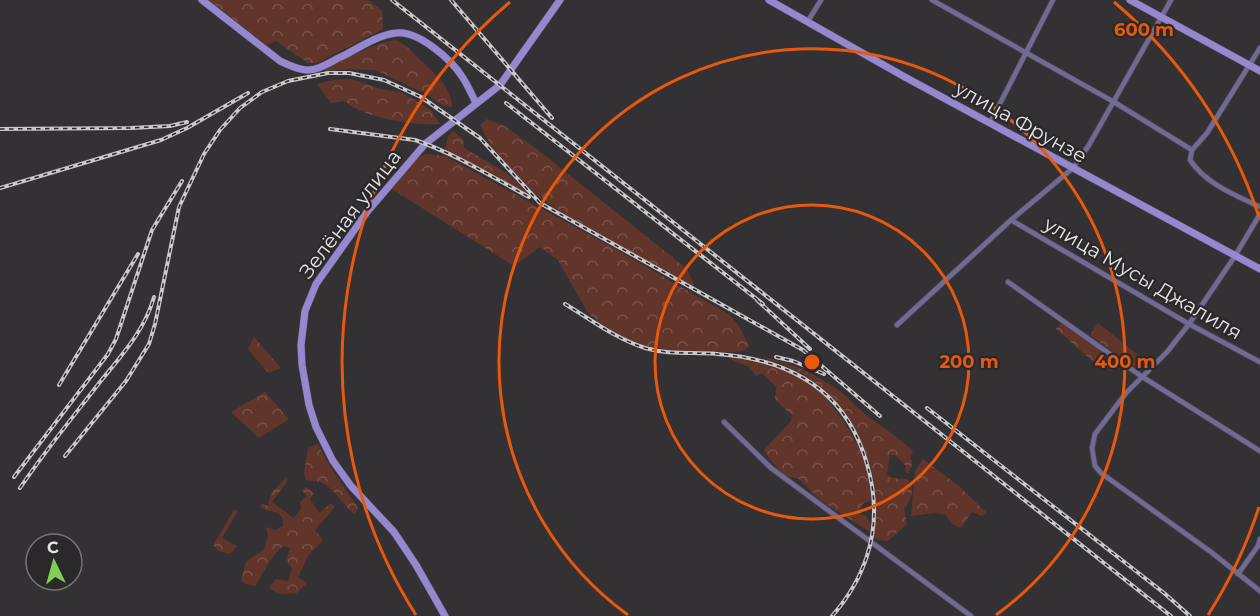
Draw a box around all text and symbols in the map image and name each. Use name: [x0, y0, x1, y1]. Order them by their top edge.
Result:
text: 600 m: [1114, 19, 1174, 41]
street label: улица Фрунзе: [950, 75, 1091, 168]
street label: Зелёная улица: [294, 145, 406, 283]
street label: улица Мусы Джалиля: [1039, 211, 1246, 345]
text: 200 m: [939, 351, 999, 373]
text: 400 m: [1095, 351, 1155, 373]
centre of rings: [802, 352, 822, 372]
north arrow: [24, 532, 84, 592]
text: С: [46, 538, 60, 558]

